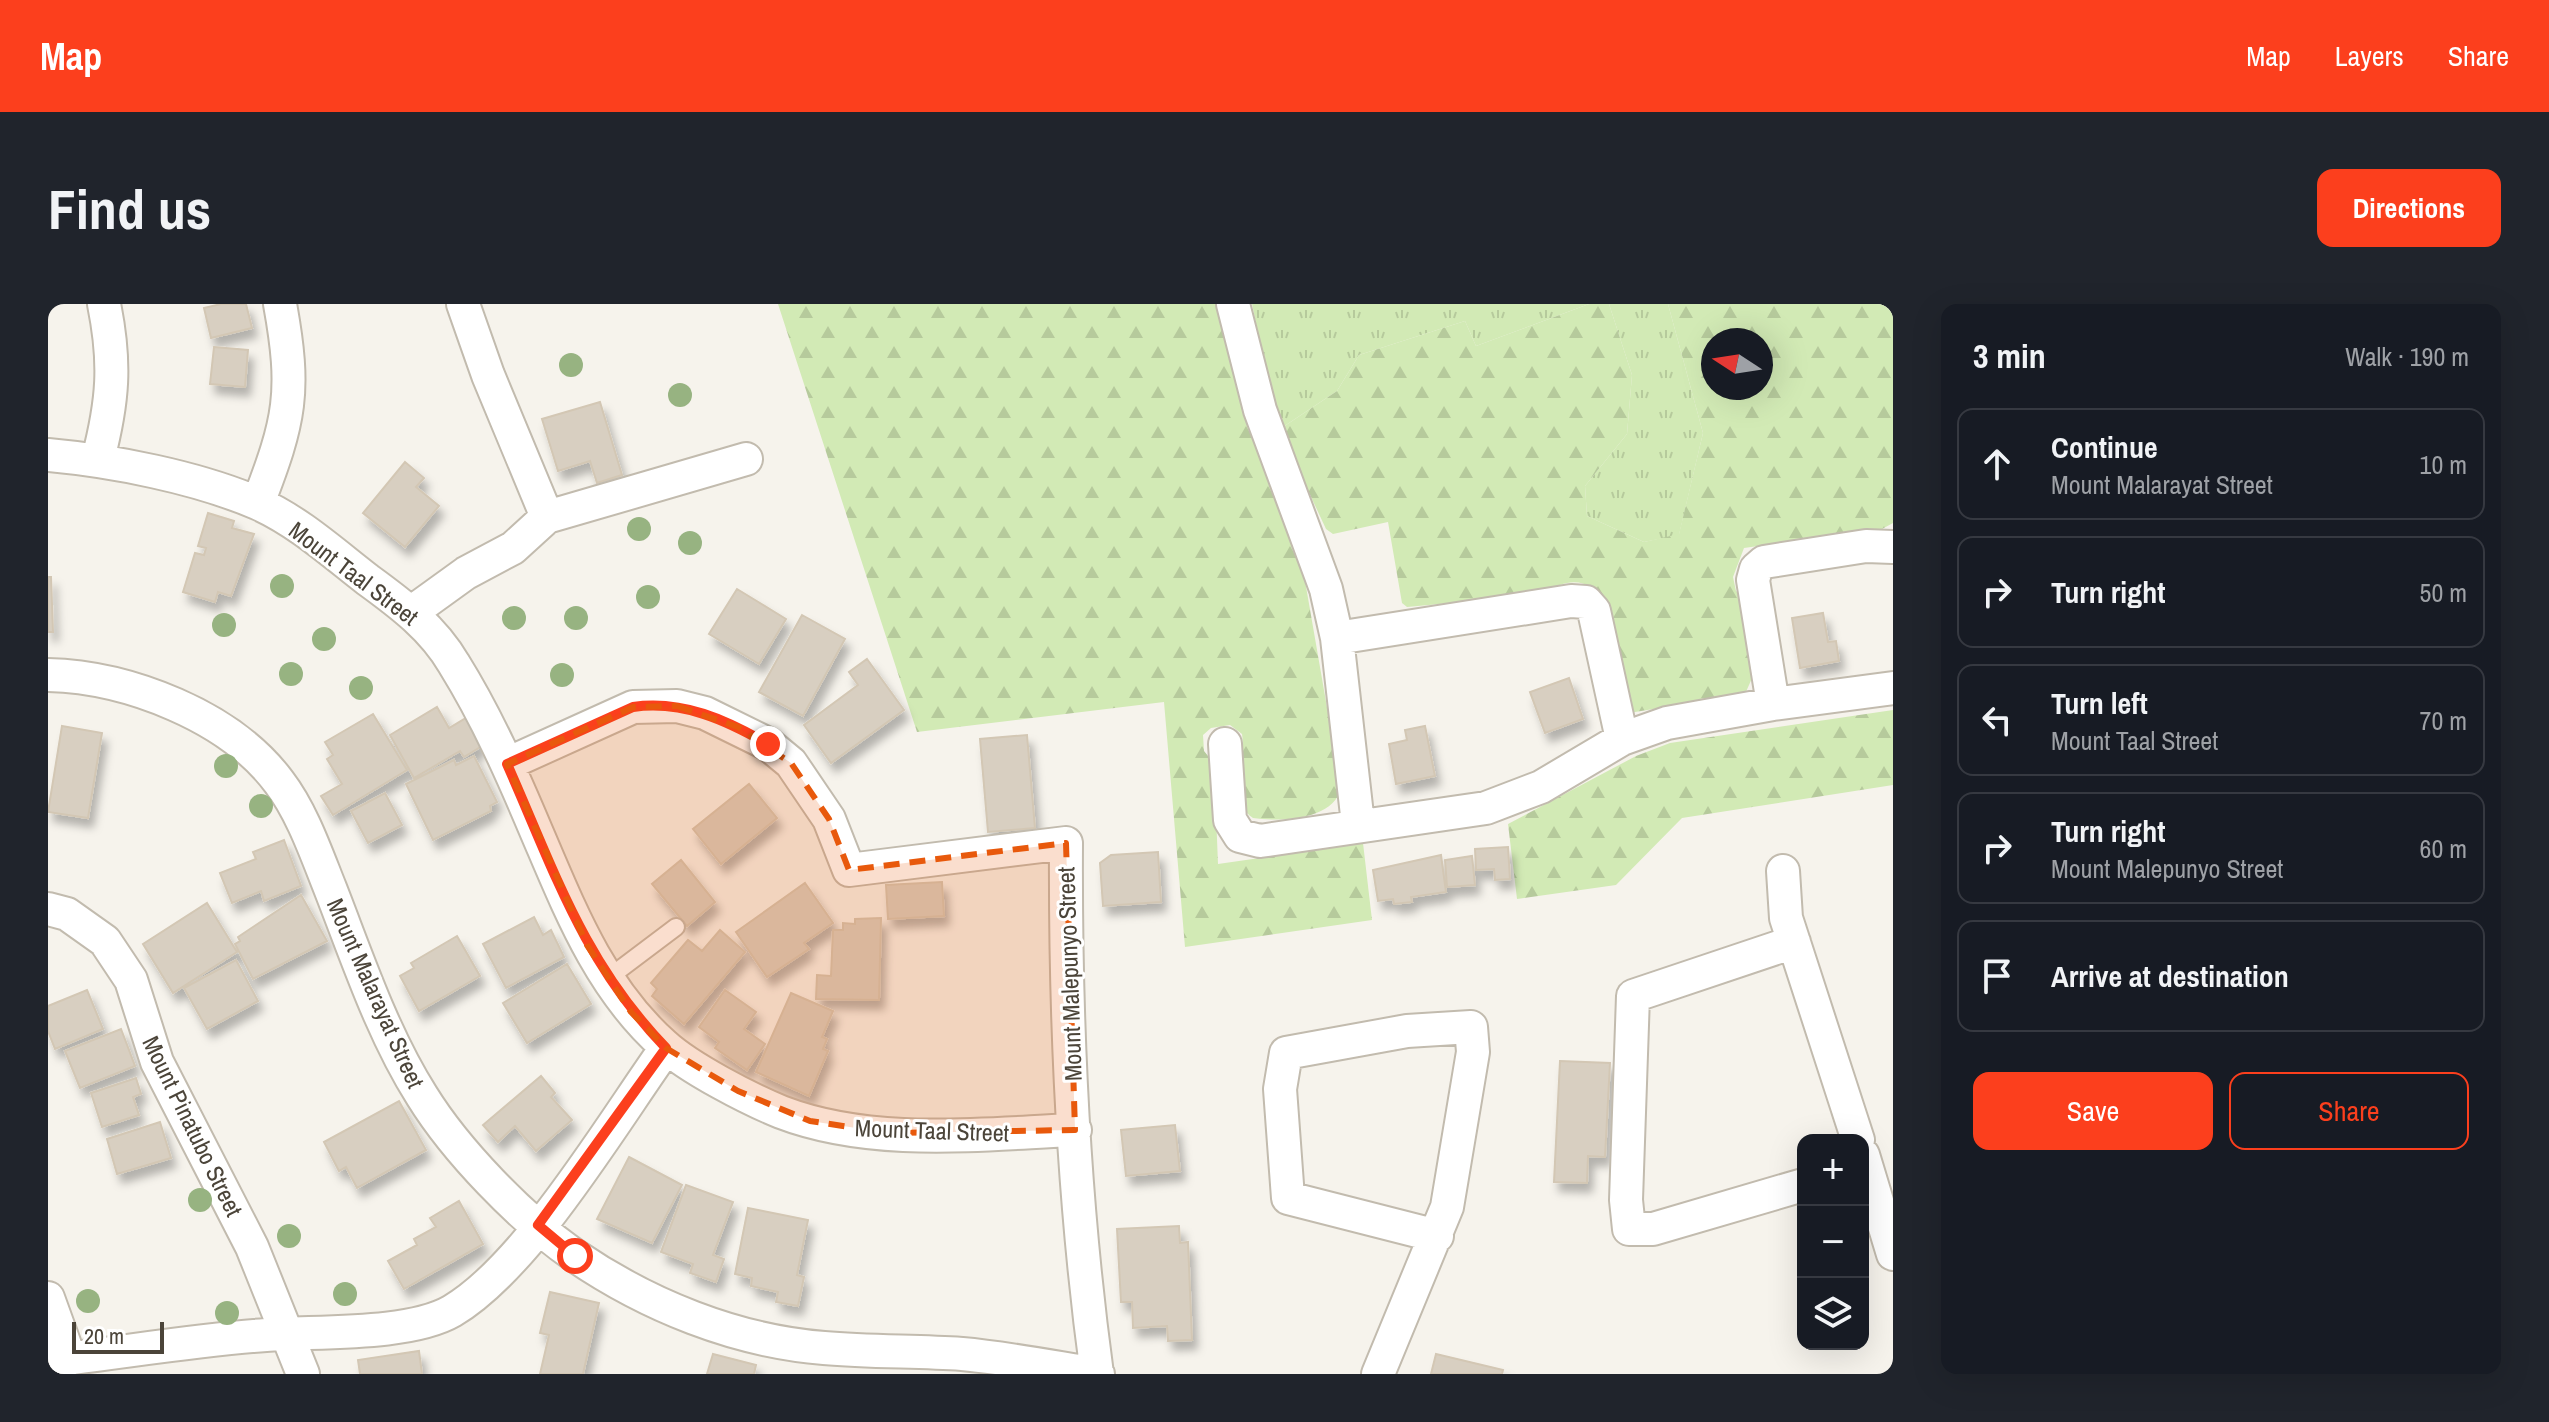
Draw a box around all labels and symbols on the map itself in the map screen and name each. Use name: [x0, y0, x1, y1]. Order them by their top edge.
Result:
north arrow: [1701, 328, 1773, 400]
street label: Mount Taal Street: [283, 514, 426, 633]
route end: [750, 726, 786, 762]
street label: Mount Malepunyo Street: [1049, 866, 1089, 1082]
street label: Mount Malarayat Street: [320, 893, 432, 1093]
street label: Mount Pinatubo Street: [135, 1030, 251, 1222]
street label: Mount Taal Street: [854, 1111, 1010, 1149]
route start: [557, 1238, 593, 1274]
scale bar: [72, 1318, 164, 1354]

